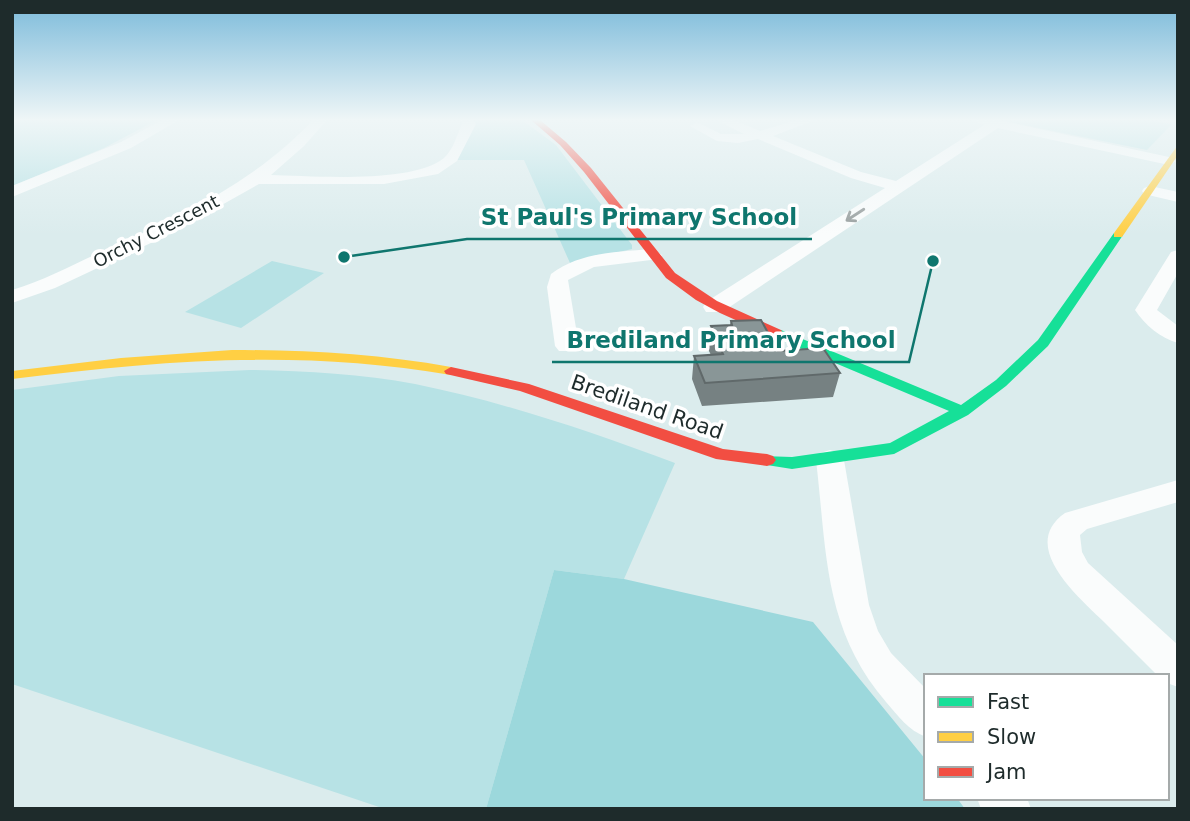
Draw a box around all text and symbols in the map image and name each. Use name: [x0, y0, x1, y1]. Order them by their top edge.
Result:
street label: Orchy Crescent: [90, 190, 222, 272]
callout: St Paul's Primary School: [467, 195, 812, 239]
text: St Paul's Primary School: [481, 204, 797, 230]
one-way arrow: [846, 208, 866, 222]
callout: Brediland Primary School: [552, 318, 909, 362]
text: Brediland Primary School: [566, 327, 896, 353]
street label: Brediland Road: [568, 370, 726, 444]
legend: [924, 674, 1169, 800]
text: Fast: [987, 690, 1029, 714]
text: Slow: [987, 725, 1036, 749]
text: Jam: [985, 760, 1027, 784]

